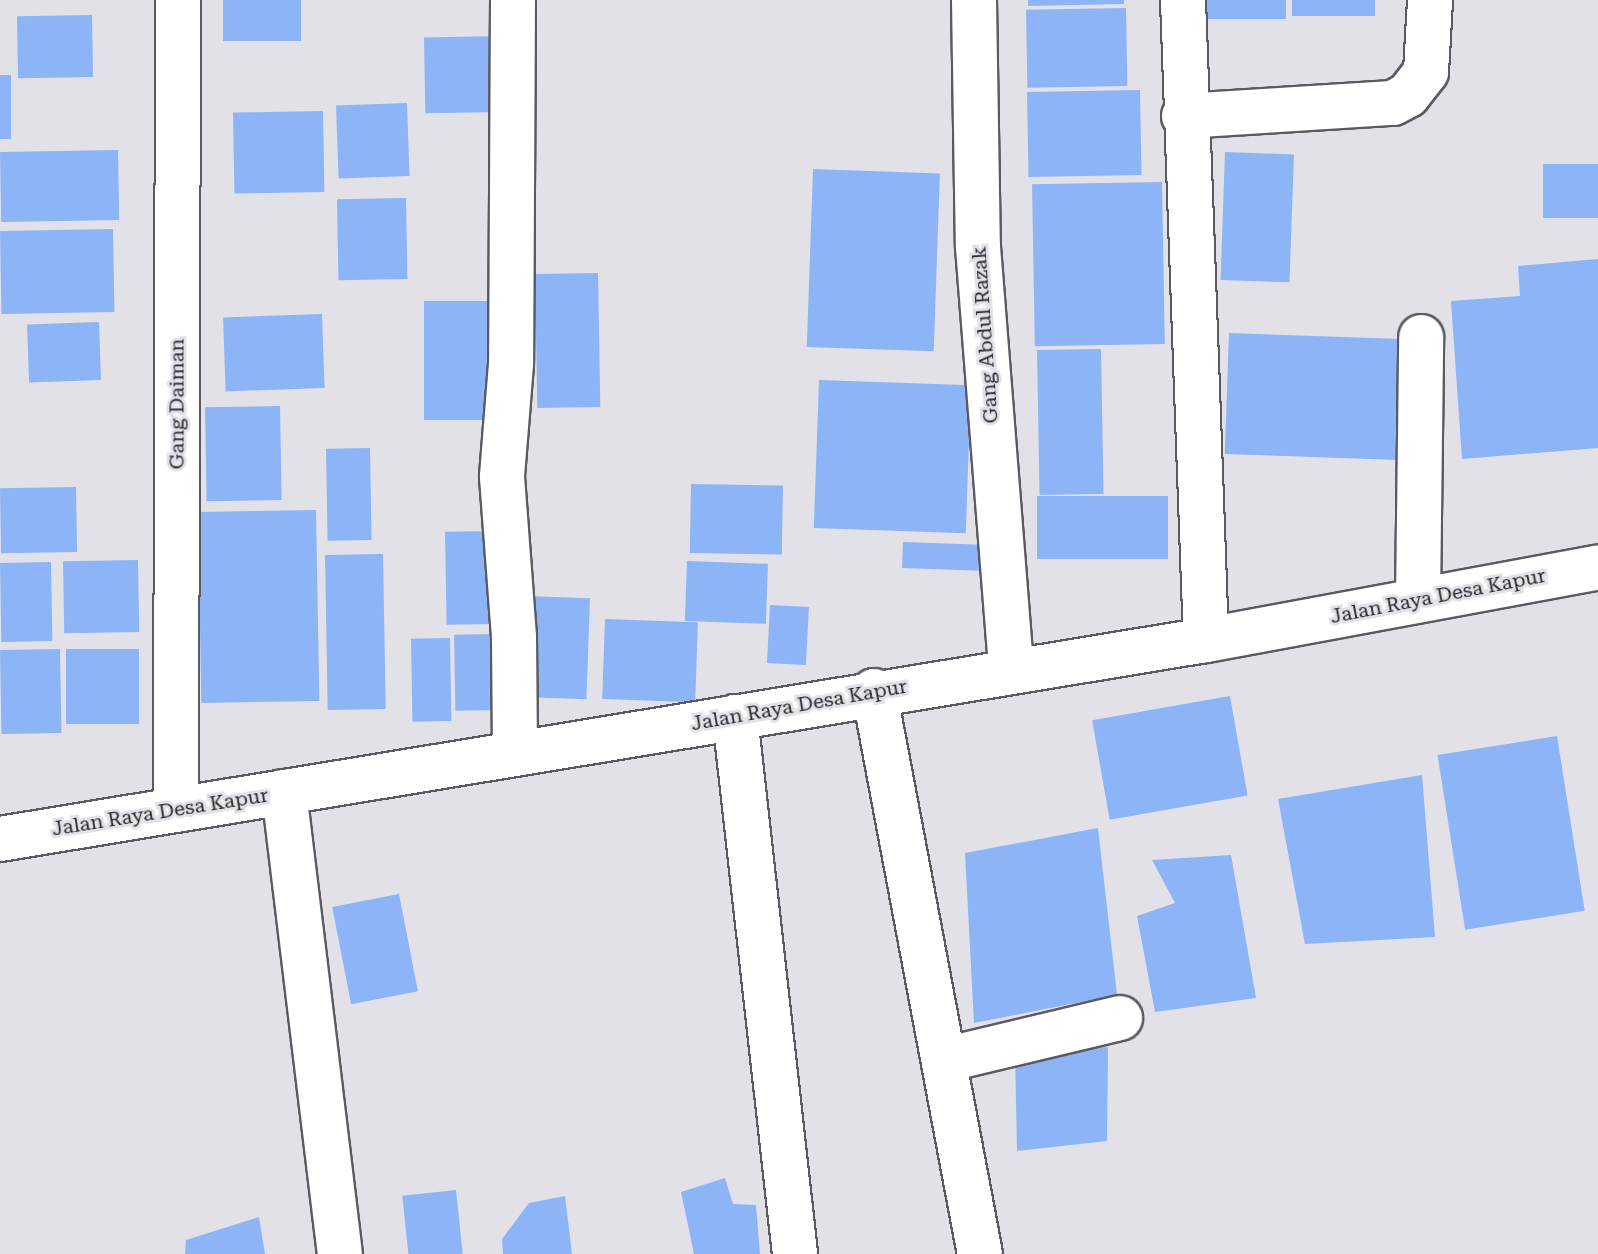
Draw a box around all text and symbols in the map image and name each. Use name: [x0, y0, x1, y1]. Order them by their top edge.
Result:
street label: Gang Abdul Razak: [967, 246, 1003, 424]
street label: Gang Daiman: [165, 339, 189, 469]
street label: Jalan Raya Desa Kapur: [1328, 563, 1548, 629]
street label: Jalan Raya Desa Kapur: [689, 674, 909, 736]
street label: Jalan Raya Desa Kapur: [50, 783, 270, 841]

